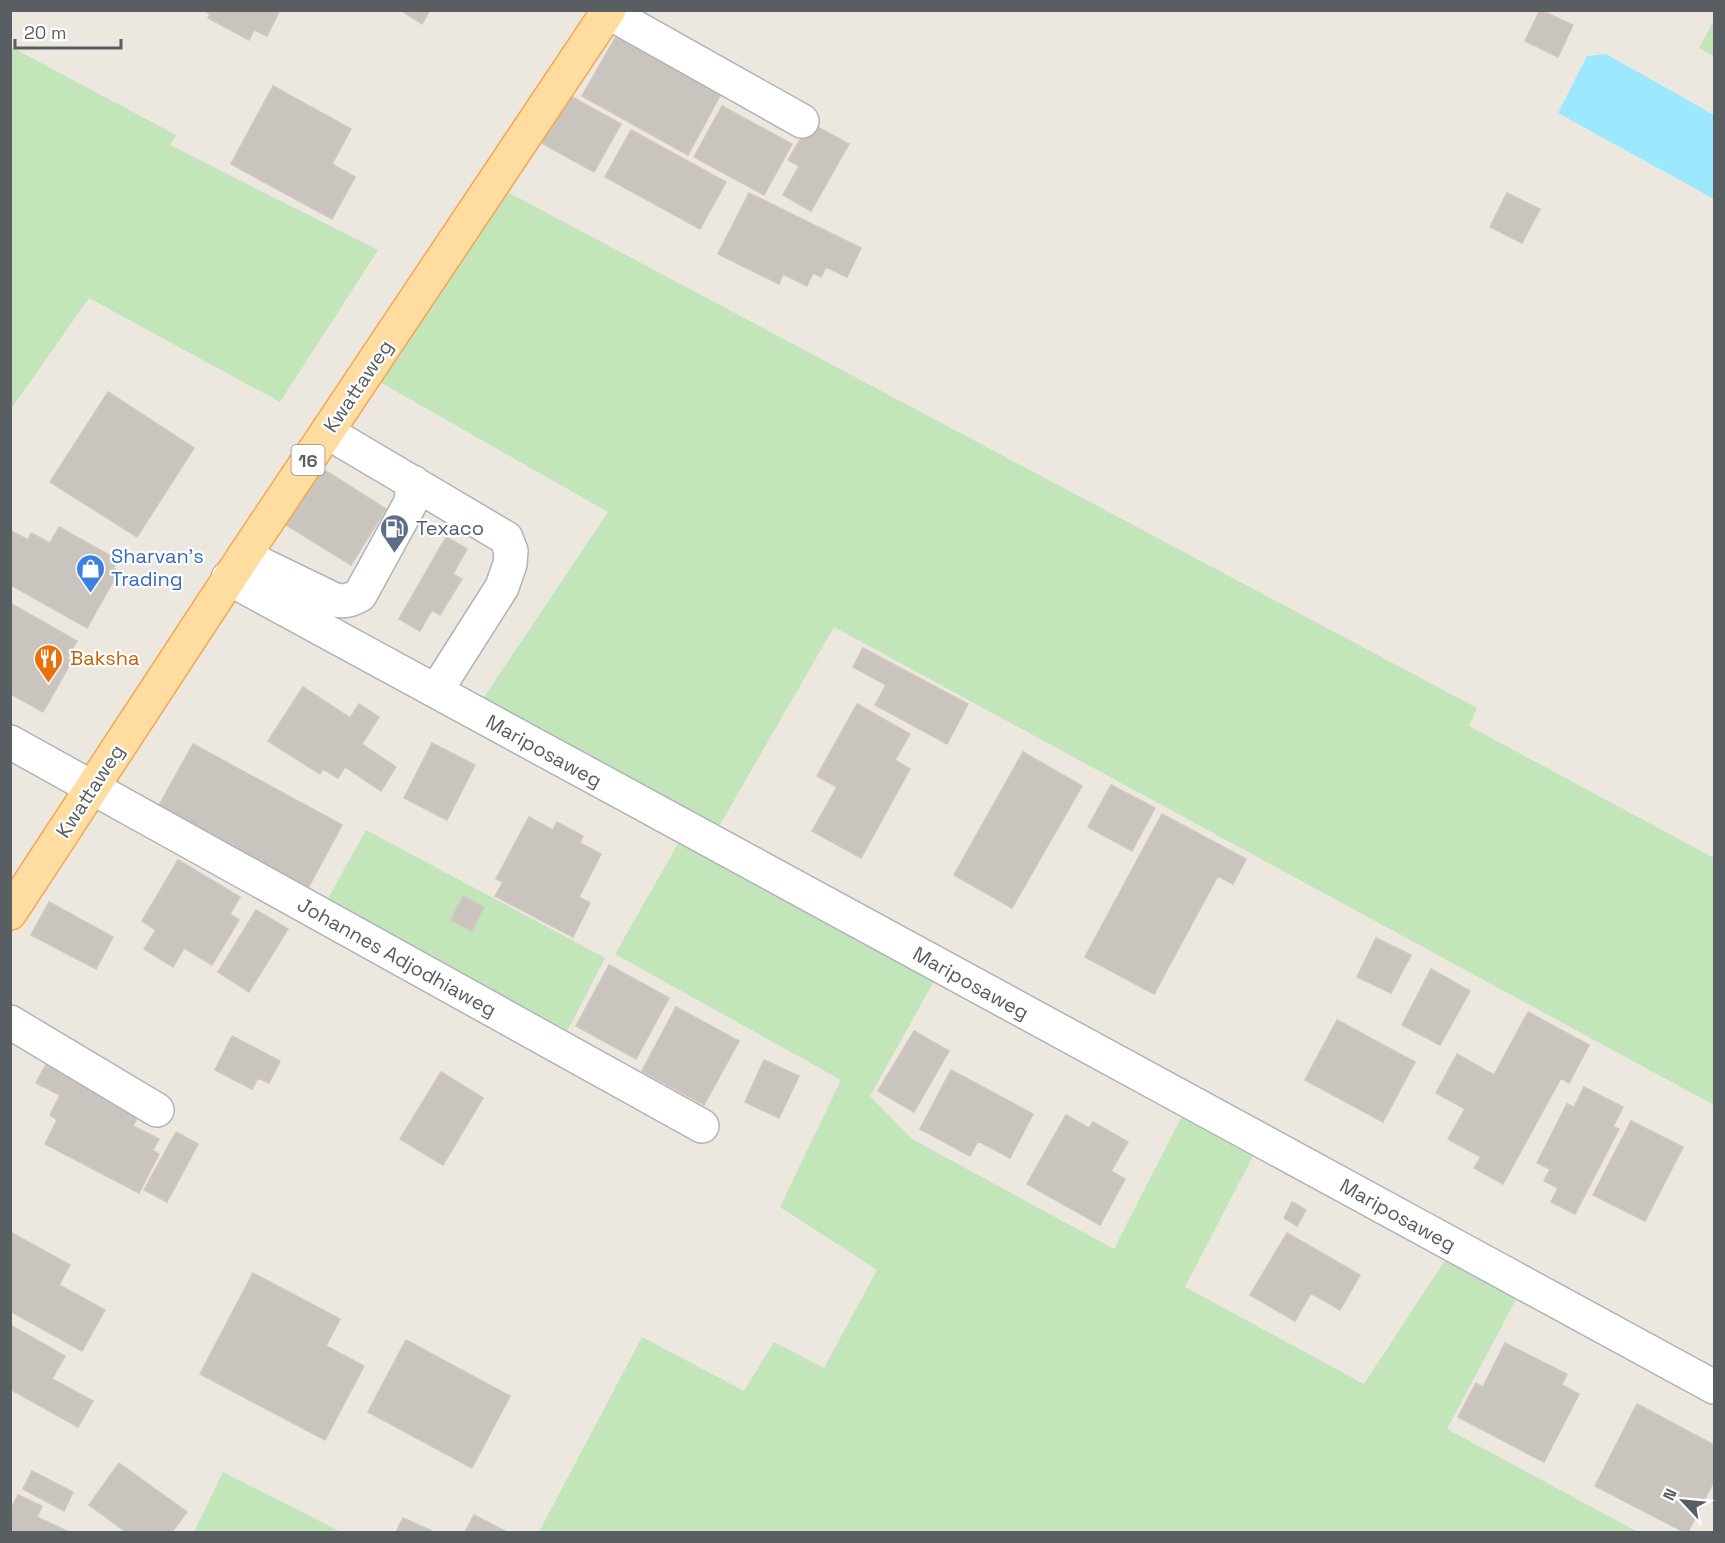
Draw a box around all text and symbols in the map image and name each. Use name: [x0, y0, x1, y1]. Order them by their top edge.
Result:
scale bar: [15, 12, 122, 50]
text: 20 m: [24, 21, 67, 44]
street label: Kwattaweg: [317, 335, 399, 437]
road number: 16: [292, 445, 324, 475]
fuel station icon: Texaco: [379, 512, 411, 554]
place label: Texaco: [416, 515, 484, 541]
place label: Sharvan's Trading: [111, 543, 204, 592]
shop icon: Sharvan's Trading: [74, 552, 106, 594]
restaurant icon: Baksha: [33, 642, 65, 684]
place label: Baksha: [70, 645, 140, 671]
street label: Mariposaweg: [481, 708, 607, 794]
street label: Kwattaweg: [50, 739, 130, 843]
street label: Johannes Adjodhiaweg: [293, 891, 501, 1023]
street label: Mariposaweg: [908, 940, 1034, 1026]
street label: Mariposaweg: [1335, 1172, 1461, 1258]
north arrow: [1653, 1471, 1713, 1531]
text: N: [1658, 1485, 1682, 1504]

